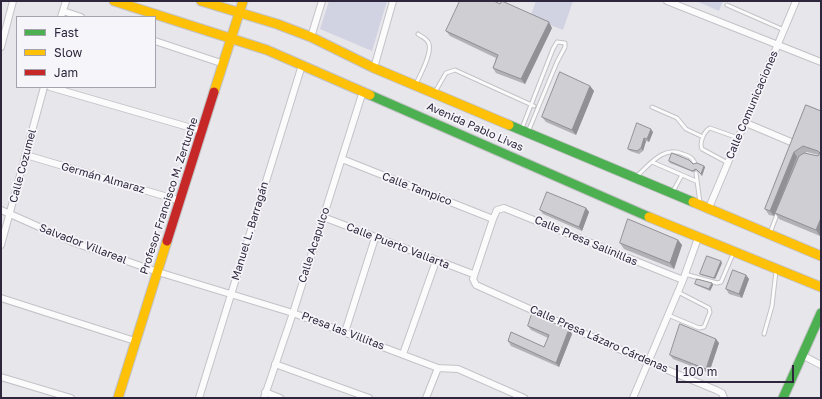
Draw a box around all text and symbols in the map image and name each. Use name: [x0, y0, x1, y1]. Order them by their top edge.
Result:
legend: [16, 16, 156, 88]
text: Fast: [54, 25, 79, 40]
text: Slow: [54, 45, 82, 60]
street label: Calle Comunicaciones: [723, 49, 781, 161]
text: Jam: [54, 65, 78, 80]
street label: Avenida Pablo Livas: [425, 100, 525, 154]
street label: Profesor Francisco M. Zertuche: [137, 116, 201, 276]
street label: Calle Cozumel: [7, 128, 39, 204]
street label: Germán Almaraz: [60, 160, 146, 196]
street label: Calle Tampico: [380, 170, 454, 208]
street label: Manuel L. Barragán: [229, 180, 271, 282]
street label: Calle Acapulco: [296, 206, 332, 284]
street label: Calle Presa Salinillas: [532, 213, 640, 269]
street label: Calle Puerto Vallarta: [344, 220, 452, 272]
street label: Salvador Villareal: [37, 221, 129, 267]
street label: Calle Presa Lázaro Cárdenas: [528, 302, 670, 376]
street label: Presa las Villitas: [300, 309, 386, 353]
scale bar: [678, 357, 796, 383]
text: 100 m: [683, 364, 717, 379]

